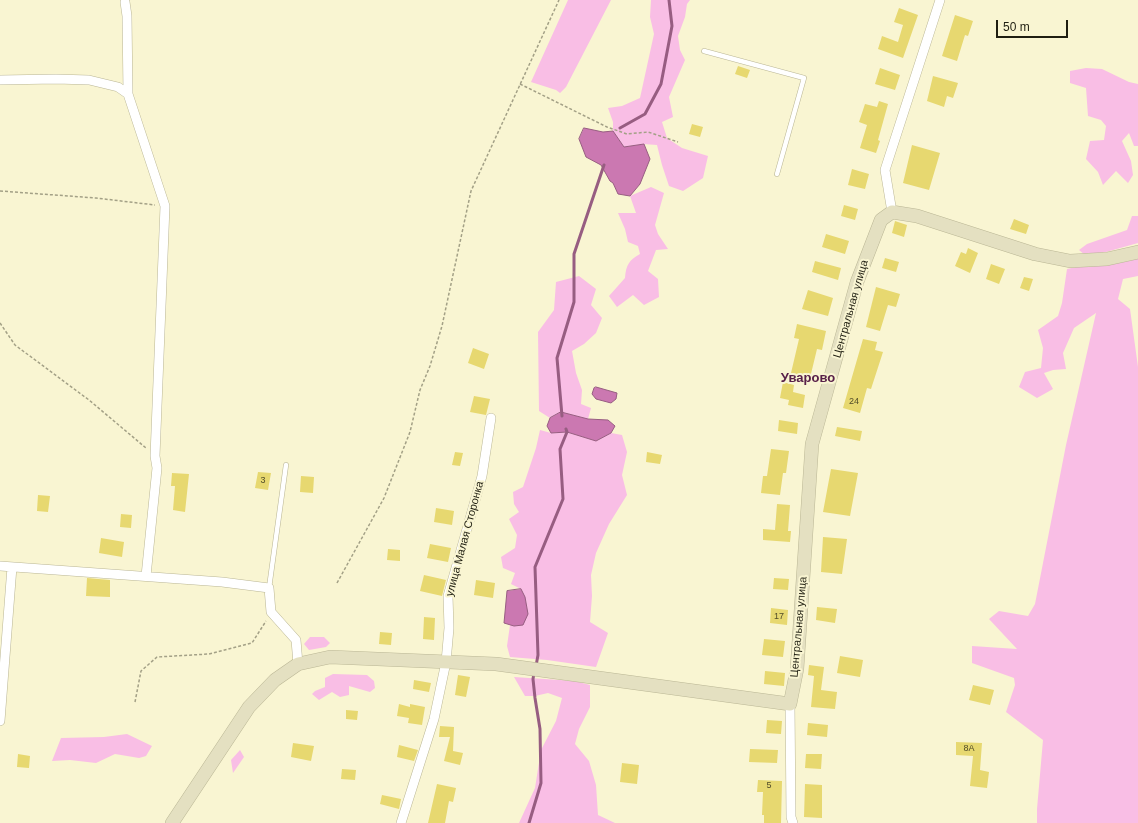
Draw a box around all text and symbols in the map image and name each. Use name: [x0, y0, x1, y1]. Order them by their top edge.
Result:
scale bar: [998, 12, 1070, 38]
text: 50 m: [1003, 20, 1030, 34]
street label: Центральная улица: [831, 259, 871, 359]
district label: Уварово: [781, 370, 835, 386]
house number: 24: [849, 397, 859, 407]
house number: 3: [260, 476, 266, 486]
street label: улица Малая Сторонка: [443, 480, 487, 598]
street label: Центральная улица: [788, 576, 810, 678]
house number: 17: [774, 612, 784, 622]
house number: 8А: [963, 744, 975, 754]
house number: 5: [766, 781, 772, 791]

